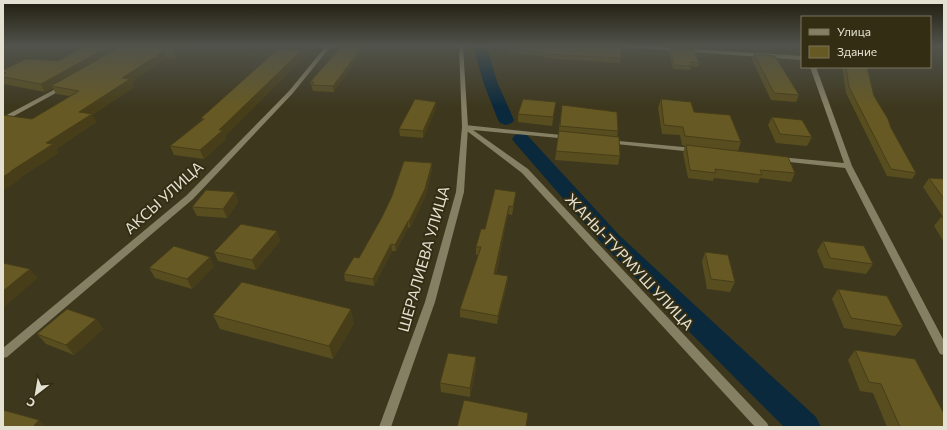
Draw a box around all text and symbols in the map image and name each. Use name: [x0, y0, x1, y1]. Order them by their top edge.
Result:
legend: [801, 16, 931, 68]
text: Улица: [837, 24, 871, 38]
text: Здание: [837, 44, 877, 58]
street label: АКСЫ УЛИЦА: [120, 157, 206, 237]
street label: ШЕРАЛИЕВА УЛИЦА: [394, 184, 453, 334]
street label: ЖАНЫ-ТУРМУШ УЛИЦА: [562, 189, 698, 333]
north arrow: [16, 374, 56, 414]
text: С: [24, 395, 37, 411]

